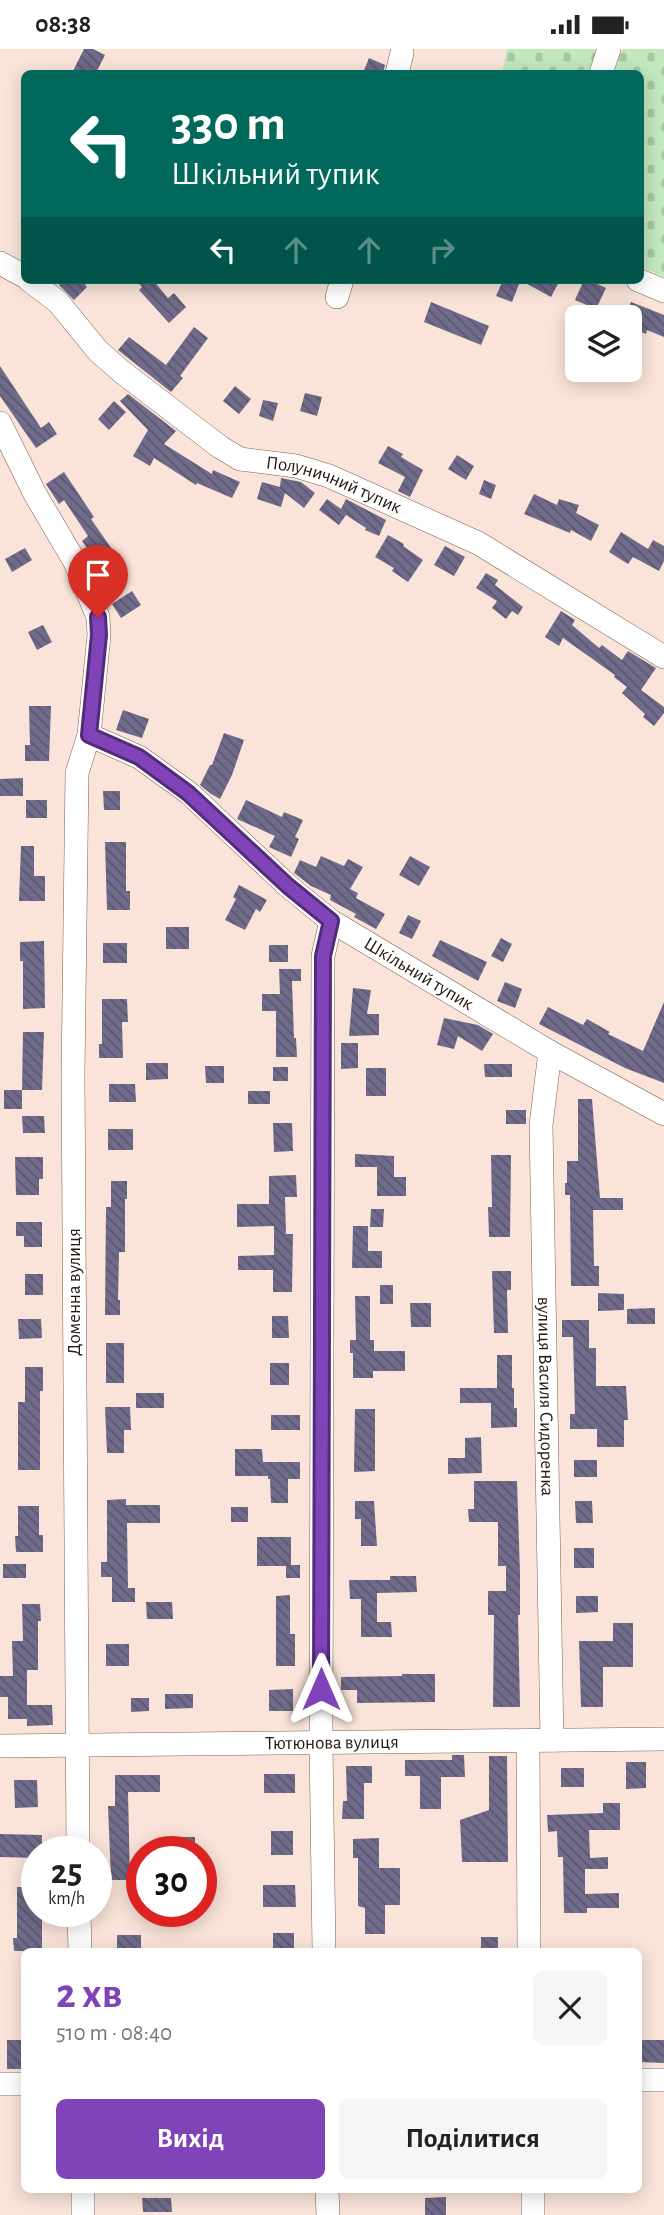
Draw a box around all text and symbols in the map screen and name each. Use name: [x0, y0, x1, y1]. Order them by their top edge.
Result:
text: 08:38: [35, 11, 91, 37]
icon: left: [56, 98, 147, 189]
text: 330 m: [171, 100, 286, 149]
text: Шкільний тупик: [171, 158, 379, 190]
icon: left: [204, 231, 242, 269]
icon: ahead: [277, 231, 315, 269]
icon: ahead: [350, 231, 388, 269]
icon: right: [423, 231, 461, 269]
map controls: [565, 305, 642, 382]
button: layers: [565, 305, 642, 382]
street label: Полуничний тупик: [265, 453, 405, 517]
pin: [68, 545, 128, 617]
icon: arrive: [79, 556, 117, 594]
street label: Шкільний тупик: [361, 934, 477, 1014]
street label: Доменна вулиця: [65, 1228, 84, 1356]
street label: вулиця Василя Сидоренка: [535, 1297, 557, 1497]
position arrow: [284, 1652, 358, 1726]
street label: Тютюнова вулиця: [265, 1732, 399, 1753]
speed limit sign: 30: [126, 1836, 217, 1927]
text: 25: [51, 1855, 82, 1890]
text: km/h: [48, 1890, 85, 1908]
button: close: [533, 1971, 607, 2045]
text: 2 хв: [56, 1973, 122, 2015]
text: 510 m · 08:40: [56, 2022, 172, 2045]
button: Вихід: [56, 2099, 325, 2179]
button: Поділитися: [339, 2099, 607, 2179]

